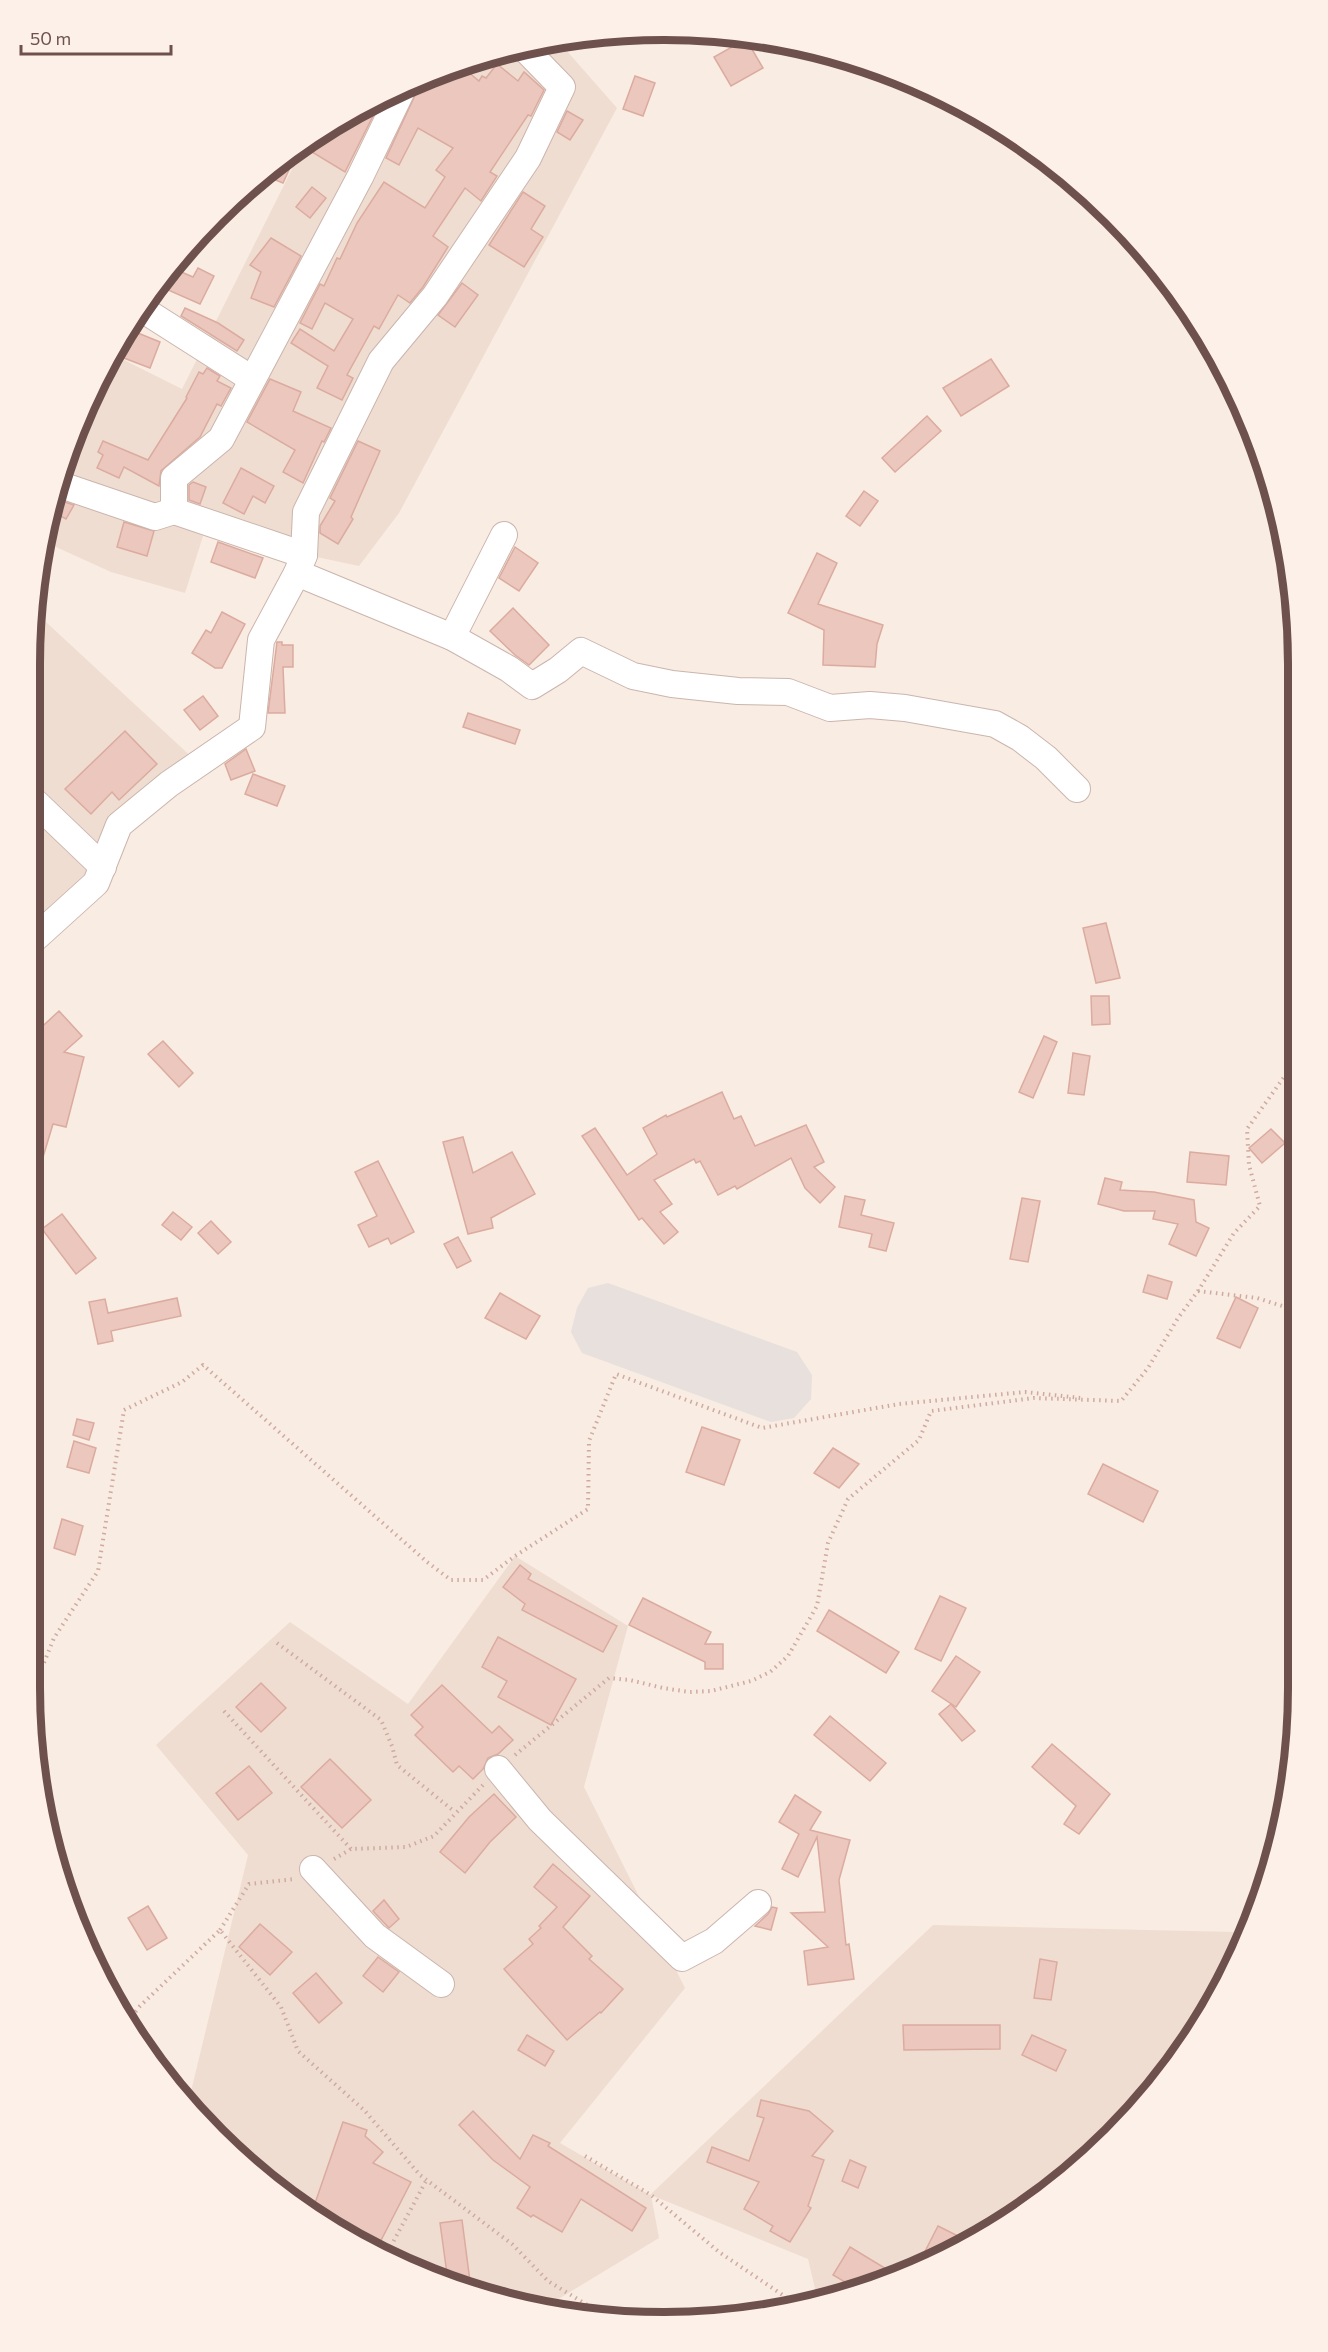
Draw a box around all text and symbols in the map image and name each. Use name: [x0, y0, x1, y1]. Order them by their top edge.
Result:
scale bar: [21, 18, 171, 56]
text: 50 m: [30, 27, 71, 49]

